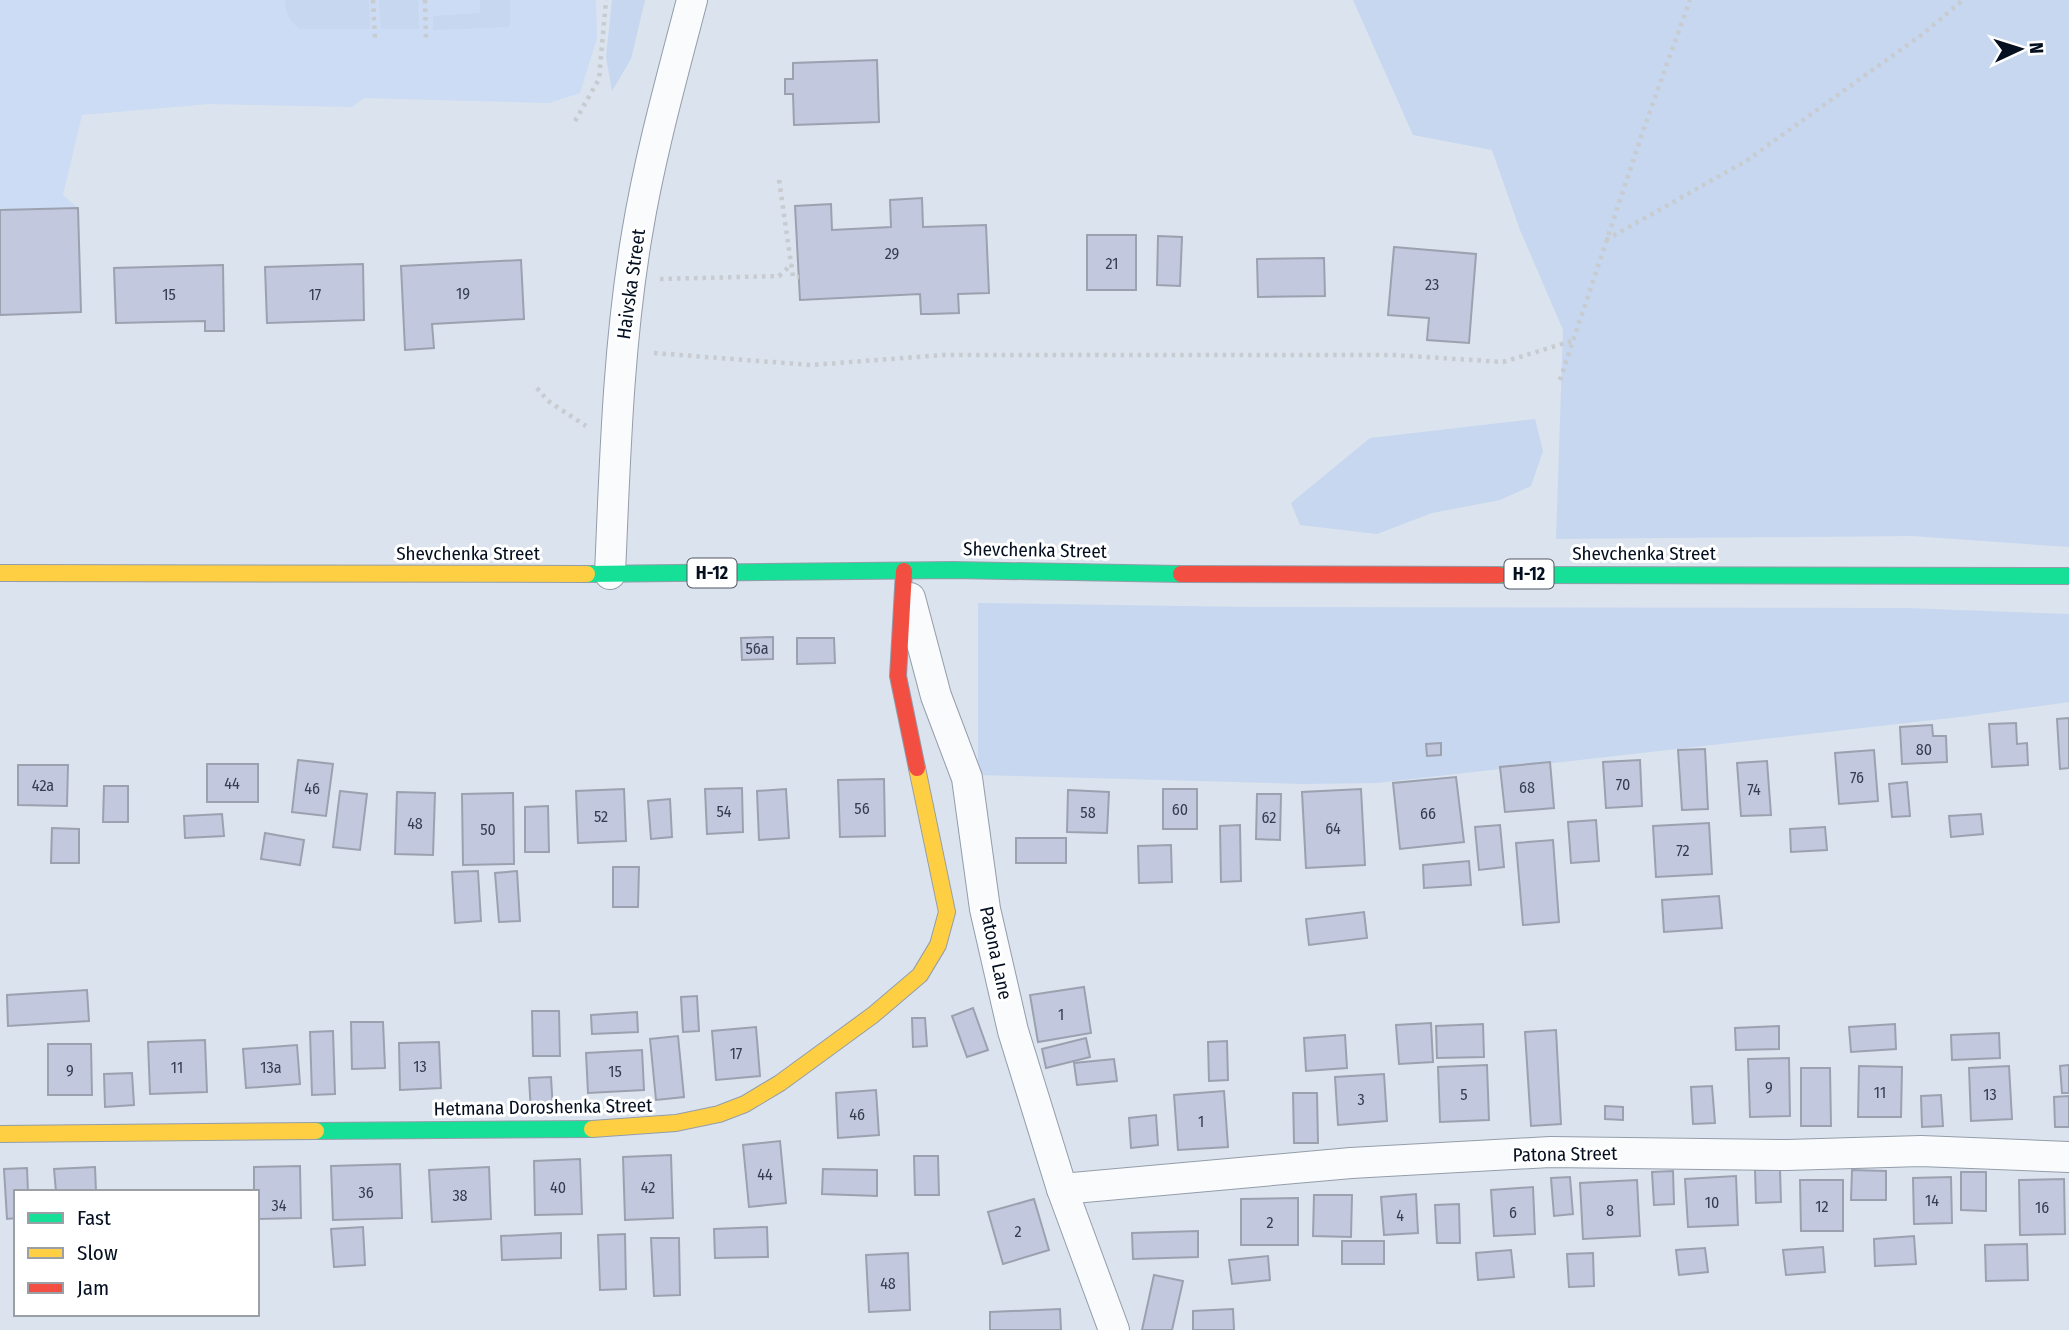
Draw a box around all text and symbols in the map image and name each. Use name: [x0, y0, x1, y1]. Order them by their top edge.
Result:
north arrow: [1985, 14, 2055, 84]
text: N: [2025, 41, 2048, 54]
street label: Haivska Street: [612, 227, 650, 341]
house number: 29: [885, 244, 900, 263]
house number: 21: [1106, 254, 1118, 273]
house number: 23: [1425, 275, 1439, 294]
house number: 19: [456, 284, 470, 303]
house number: 15: [162, 285, 176, 304]
house number: 17: [309, 285, 322, 304]
street label: Shevchenka Street: [963, 537, 1108, 563]
street label: Shevchenka Street: [396, 542, 541, 565]
street label: Shevchenka Street: [1572, 542, 1717, 565]
road number: Н-12: [688, 558, 736, 588]
road number: Н-12: [1504, 560, 1554, 588]
house number: 56а: [745, 639, 769, 658]
house number: 80: [1916, 740, 1932, 759]
house number: 76: [1850, 768, 1864, 787]
house number: 44: [224, 774, 240, 793]
house number: 70: [1616, 775, 1630, 794]
house number: 42а: [32, 776, 54, 795]
house number: 68: [1519, 778, 1535, 797]
house number: 46: [304, 779, 320, 798]
house number: 74: [1747, 780, 1761, 799]
house number: 56: [854, 799, 870, 818]
house number: 60: [1172, 800, 1188, 819]
house number: 54: [716, 802, 732, 821]
house number: 58: [1080, 803, 1096, 822]
house number: 66: [1420, 804, 1436, 823]
house number: 52: [594, 807, 608, 826]
house number: 62: [1262, 808, 1276, 827]
house number: 48: [407, 814, 423, 833]
house number: 64: [1325, 819, 1341, 838]
house number: 50: [480, 820, 496, 839]
house number: 72: [1676, 841, 1690, 860]
street label: Patona Lane: [975, 904, 1017, 1002]
house number: 1: [1058, 1005, 1064, 1024]
house number: 17: [730, 1044, 743, 1063]
house number: 13: [413, 1057, 427, 1076]
house number: 11: [171, 1058, 183, 1077]
house number: 13а: [260, 1058, 282, 1077]
house number: 9: [66, 1061, 74, 1080]
house number: 15: [608, 1062, 622, 1081]
house number: 9: [1765, 1078, 1773, 1097]
house number: 11: [1874, 1083, 1886, 1102]
house number: 5: [1460, 1085, 1468, 1104]
house number: 13: [1983, 1085, 1997, 1104]
house number: 3: [1357, 1090, 1365, 1109]
street label: Hetmana Doroshenka Street: [434, 1094, 653, 1120]
house number: 46: [849, 1105, 865, 1124]
house number: 1: [1198, 1112, 1204, 1131]
street label: Patona Street: [1512, 1142, 1618, 1166]
house number: 44: [757, 1165, 773, 1184]
house number: 40: [550, 1178, 566, 1197]
house number: 42: [641, 1178, 655, 1197]
house number: 36: [358, 1183, 374, 1202]
house number: 38: [452, 1186, 468, 1205]
legend: [14, 1190, 259, 1316]
house number: 14: [1925, 1191, 1939, 1210]
house number: 10: [1705, 1193, 1719, 1212]
house number: 34: [272, 1196, 287, 1215]
house number: 12: [1815, 1197, 1829, 1216]
house number: 16: [2035, 1198, 2049, 1217]
house number: 8: [1606, 1201, 1614, 1220]
house number: 6: [1509, 1203, 1517, 1222]
text: Fast: [77, 1205, 111, 1231]
house number: 4: [1396, 1206, 1404, 1225]
house number: 2: [1266, 1213, 1274, 1232]
house number: 2: [1014, 1222, 1022, 1241]
text: Slow: [77, 1240, 118, 1266]
house number: 48: [880, 1274, 896, 1293]
text: Jam: [77, 1275, 109, 1301]

